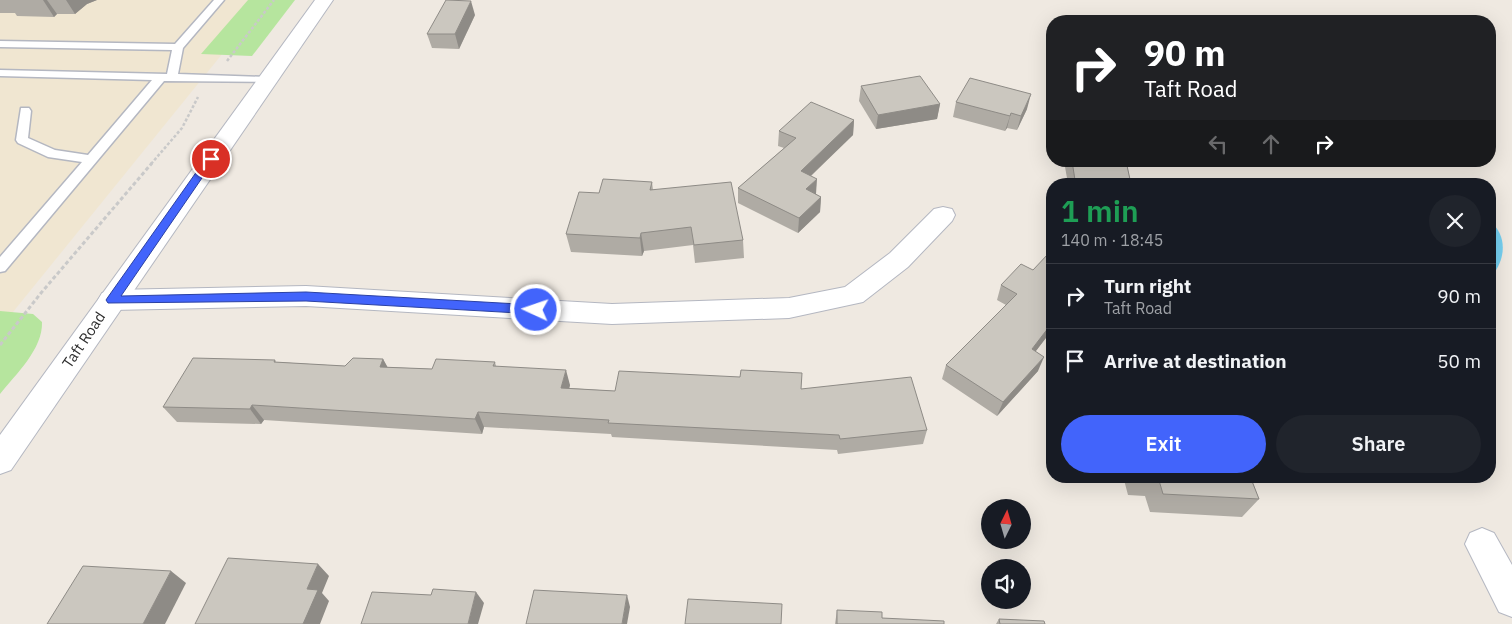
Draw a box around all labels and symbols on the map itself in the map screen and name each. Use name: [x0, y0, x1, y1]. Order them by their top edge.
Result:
pin: [190, 138, 232, 180]
position arrow: [509, 283, 561, 335]
street label: Taft Road: [58, 308, 109, 371]
north arrow: [981, 499, 1031, 549]

